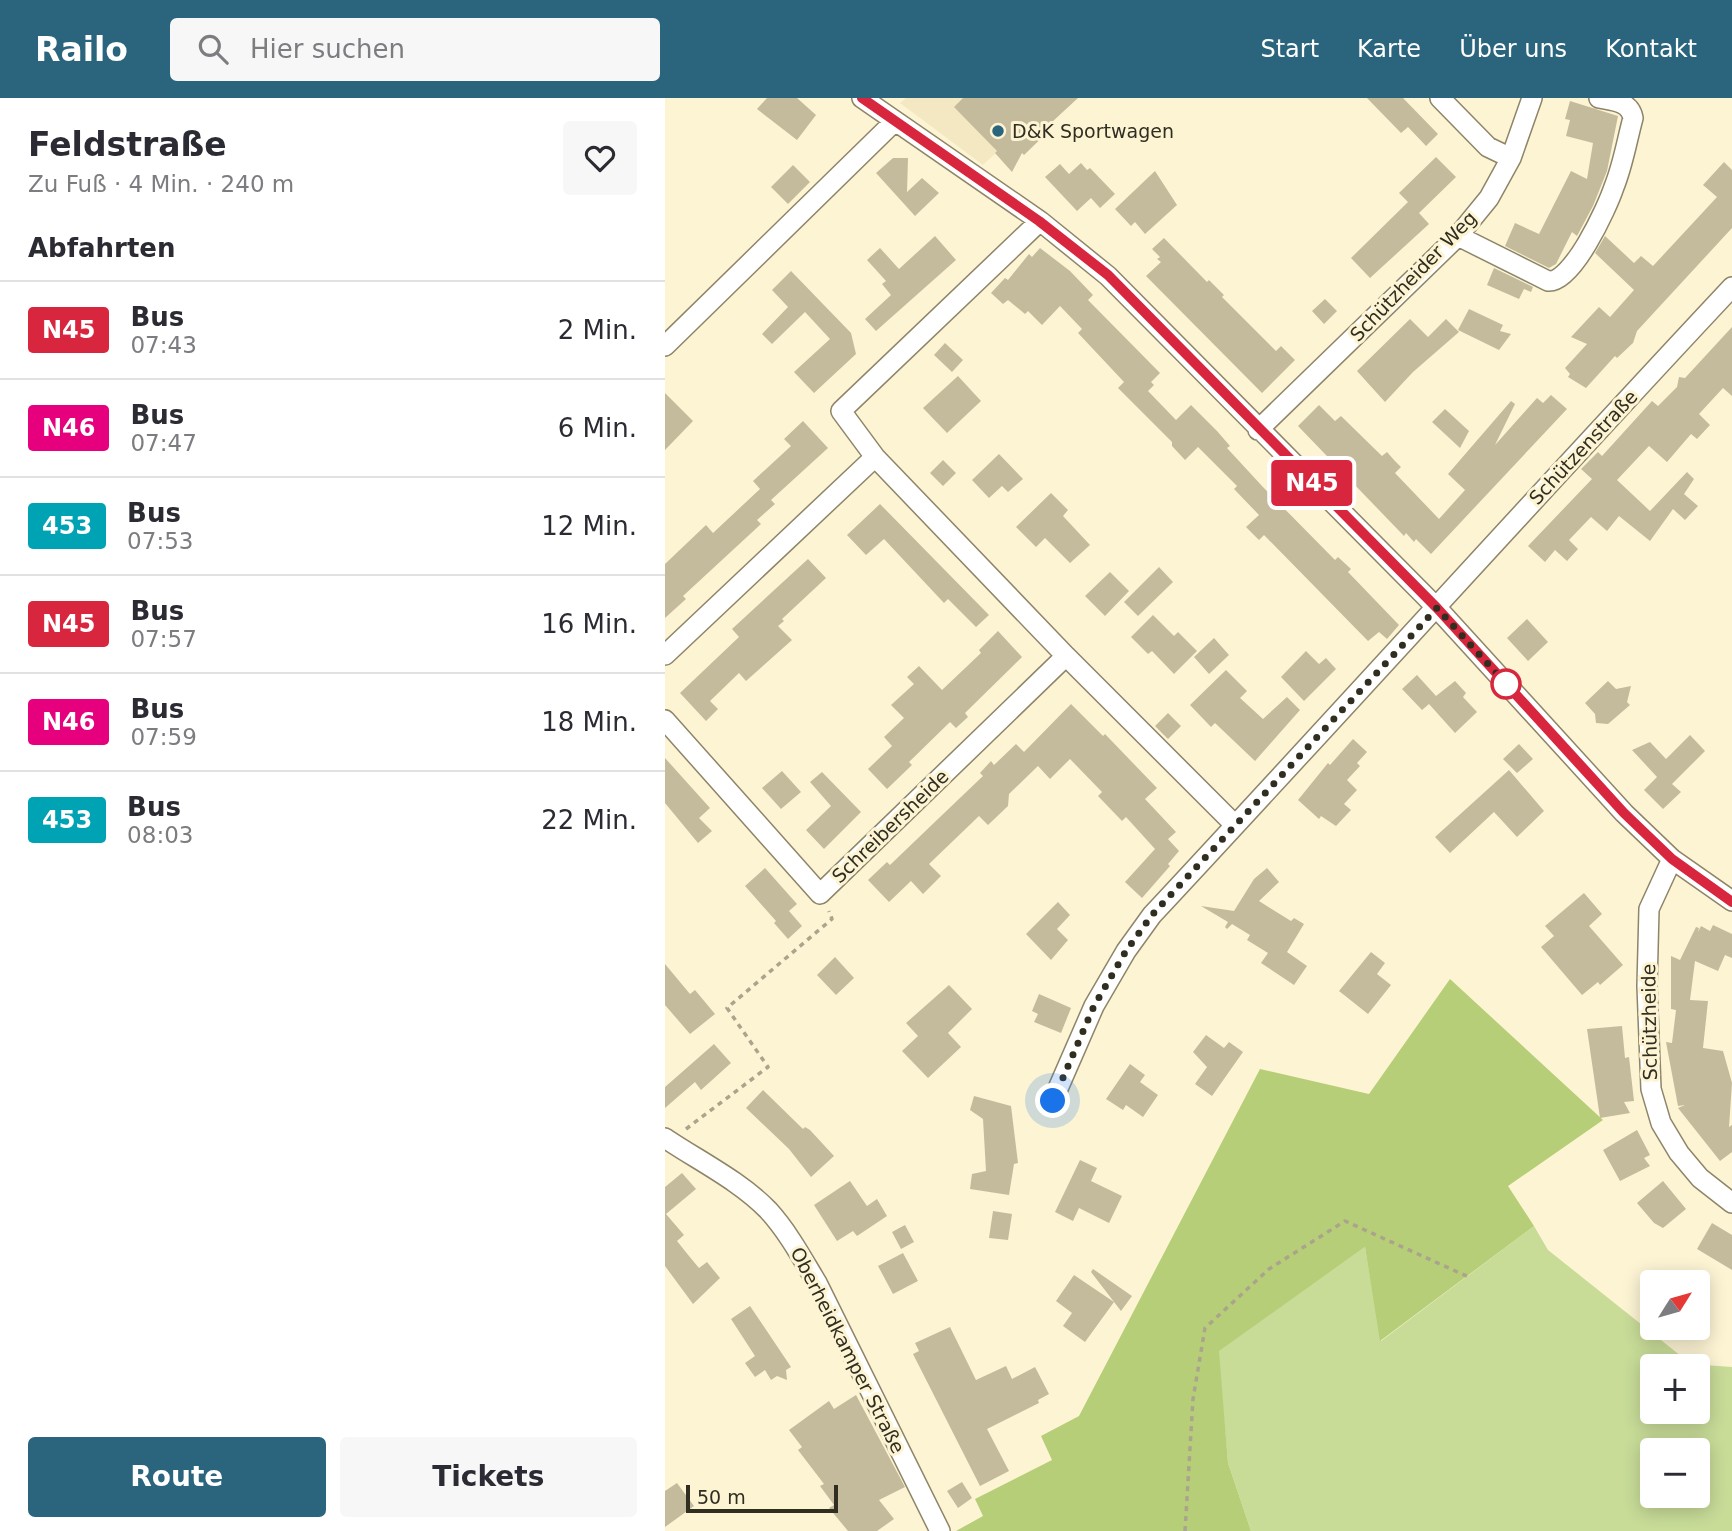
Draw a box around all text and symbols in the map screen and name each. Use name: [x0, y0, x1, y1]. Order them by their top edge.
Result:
search box: [170, 18, 660, 81]
text: Railo: [35, 30, 128, 69]
icon: search: [194, 30, 232, 68]
text: Hier suchen: [250, 34, 405, 64]
text: Start: [1260, 35, 1319, 63]
text: Karte: [1357, 35, 1421, 63]
text: Über uns: [1459, 35, 1567, 63]
text: Kontakt: [1605, 35, 1697, 63]
place label: D&K Sportwagen: [1012, 120, 1174, 142]
button: heart: [563, 121, 637, 195]
marker: D&K Sportwagen: [990, 123, 1006, 139]
text: Feldstraße: [28, 125, 227, 164]
text: Zu Fuß · 4 Min. · 240 m: [28, 171, 294, 197]
street label: Schützheider Weg: [1345, 206, 1481, 346]
text: Abfahrten: [28, 233, 176, 263]
text: Bus: [130, 302, 184, 332]
text: 2 Min.: [558, 315, 637, 345]
text: N45: [42, 316, 95, 344]
text: 07:43: [130, 332, 197, 358]
street label: Schützenstraße: [1524, 385, 1642, 509]
text: Bus: [130, 400, 184, 430]
text: 6 Min.: [558, 413, 637, 443]
text: N46: [42, 414, 95, 442]
text: 07:47: [130, 430, 197, 456]
line badge: N45: [1272, 460, 1352, 506]
text: N45: [1285, 469, 1339, 497]
text: Bus: [127, 498, 181, 528]
text: 12 Min.: [541, 511, 637, 541]
text: 453: [42, 512, 92, 540]
text: 07:53: [127, 528, 193, 554]
text: Bus: [130, 596, 184, 626]
text: 16 Min.: [541, 609, 637, 639]
text: N45: [42, 610, 95, 638]
text: 07:57: [130, 626, 197, 652]
unlabelled marker: [1491, 669, 1521, 699]
text: Bus: [130, 694, 184, 724]
text: 18 Min.: [541, 707, 637, 737]
text: N46: [42, 708, 95, 736]
text: 07:59: [130, 724, 197, 750]
street label: Schreibersheide: [827, 765, 953, 887]
text: Bus: [127, 792, 181, 822]
text: 22 Min.: [541, 805, 637, 835]
text: 453: [42, 806, 92, 834]
text: 08:03: [127, 822, 193, 848]
street label: Schützheide: [1637, 963, 1661, 1081]
your location: [1035, 1083, 1070, 1118]
street label: Oberheidkamper Straße: [786, 1243, 910, 1457]
north arrow: [1640, 1270, 1710, 1340]
map controls: [1640, 1270, 1710, 1508]
button: +: [1640, 1354, 1710, 1424]
button: Route: [28, 1437, 326, 1517]
button: Tickets: [340, 1437, 637, 1517]
button: −: [1640, 1438, 1710, 1508]
scale bar: [686, 1482, 838, 1514]
text: 50 m: [697, 1486, 746, 1508]

